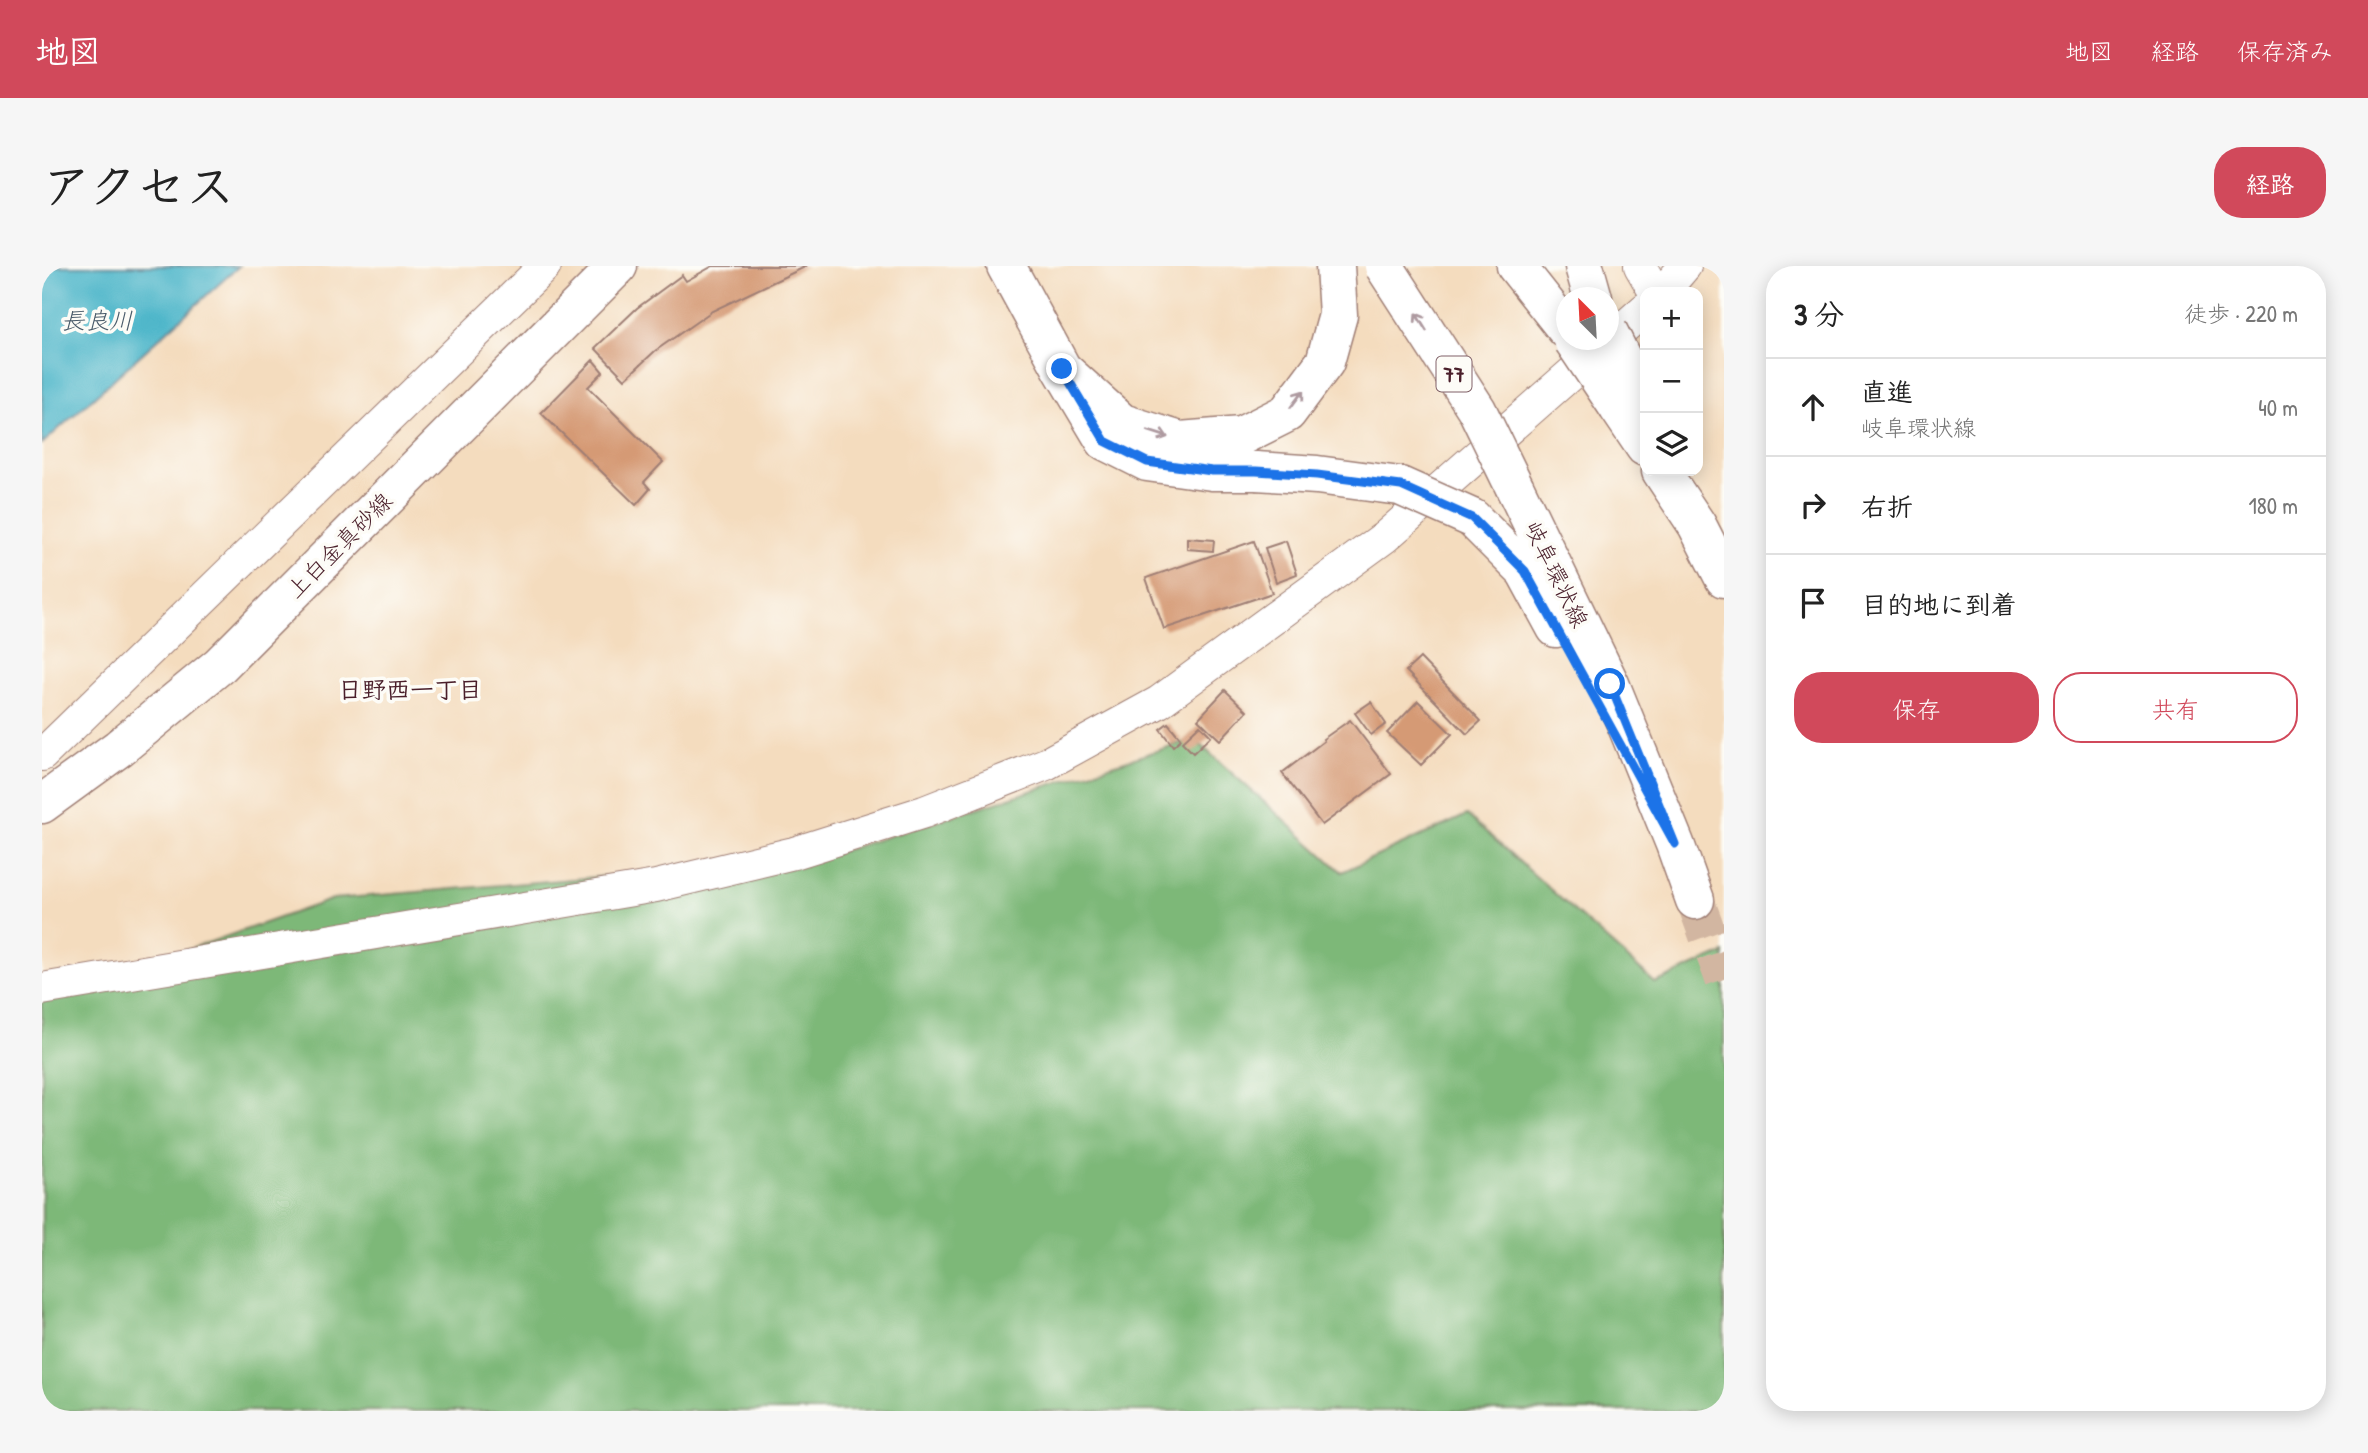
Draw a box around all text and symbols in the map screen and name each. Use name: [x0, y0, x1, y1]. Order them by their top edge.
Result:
text: 地図: [35, 29, 101, 73]
text: 地図: [2065, 35, 2113, 67]
text: 経路: [2151, 35, 2199, 67]
text: 保存済み: [2237, 35, 2333, 67]
button: 経路: [2214, 147, 2326, 218]
text: アクセス: [42, 152, 235, 218]
north arrow: [1556, 287, 1619, 350]
map controls: [1640, 287, 1703, 476]
button: +: [1640, 287, 1703, 350]
text: 3 分: [1794, 294, 1844, 334]
text: 徒歩 · 220 m: [2184, 298, 2298, 329]
water label: 長良川: [61, 304, 133, 336]
one-way arrow: [1414, 313, 1428, 333]
button: −: [1640, 350, 1703, 413]
route end: [1046, 353, 1077, 384]
road number: 77: [1436, 356, 1472, 392]
text: 直進: [1861, 374, 1913, 409]
icon: ahead: [1794, 388, 1832, 426]
one-way arrow: [1290, 390, 1304, 409]
text: 40 m: [2258, 392, 2298, 423]
text: 岐阜環状線: [1861, 412, 1976, 443]
button: layers: [1640, 413, 1703, 476]
one-way arrow: [1146, 429, 1168, 441]
street label: 上白金真砂線: [279, 485, 399, 605]
icon: right: [1794, 486, 1832, 524]
text: 右折: [1861, 489, 1913, 524]
text: 180 m: [2248, 490, 2298, 521]
street label: 岐阜環状線: [1518, 516, 1596, 632]
icon: arrive: [1794, 584, 1832, 622]
text: 目的地に到着: [1861, 587, 2017, 622]
route start: [1594, 668, 1625, 699]
button: 保存: [1794, 672, 2039, 743]
button: 共有: [2053, 672, 2298, 743]
district label: 日野西一丁目: [338, 673, 482, 705]

